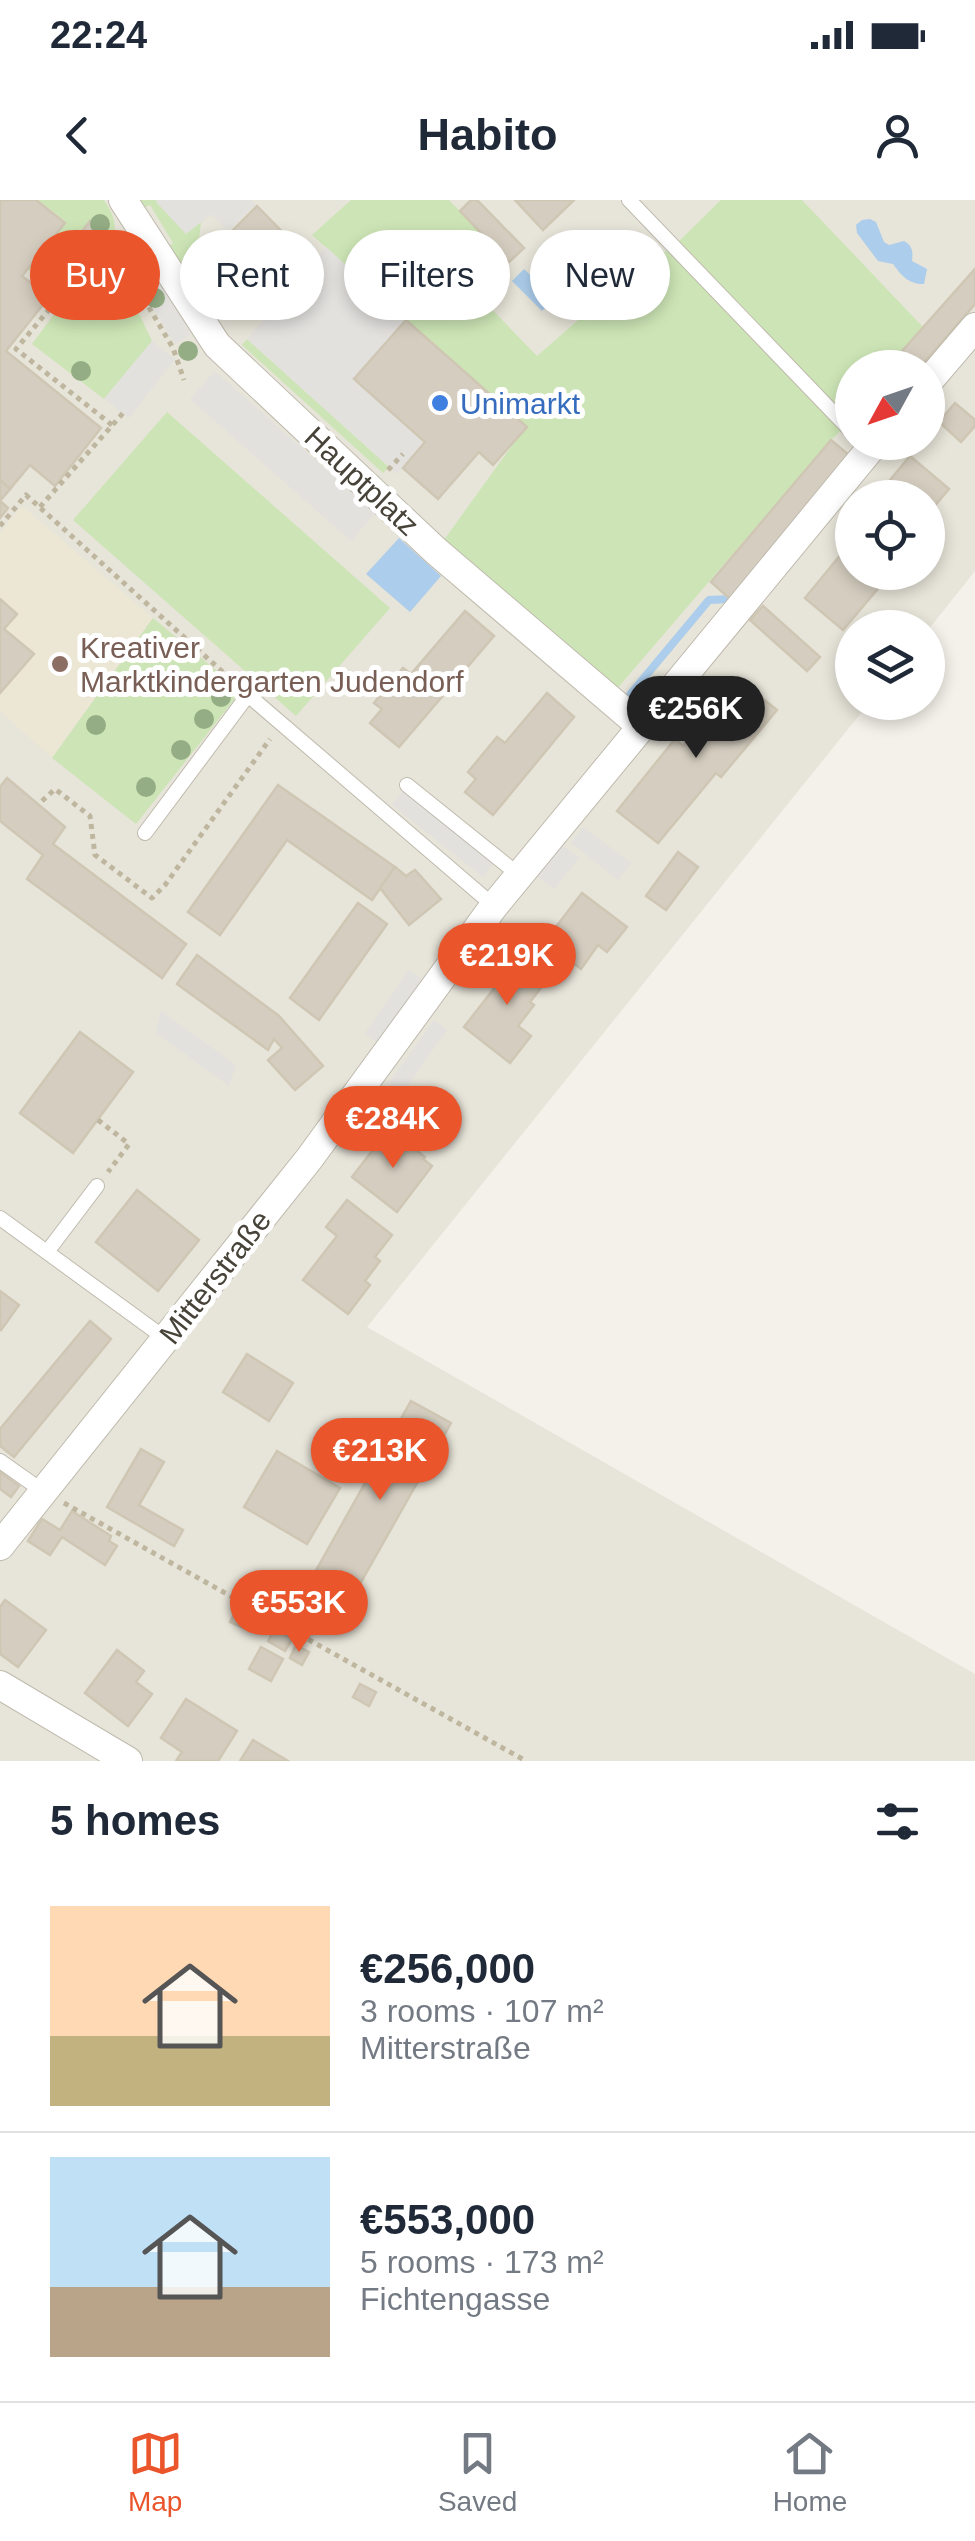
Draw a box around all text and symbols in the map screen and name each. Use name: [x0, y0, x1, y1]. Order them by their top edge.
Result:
text: 22:24: [50, 14, 147, 56]
icon: back: [50, 108, 105, 163]
icon: person: [870, 108, 925, 163]
text: Habito: [418, 109, 558, 160]
chip: Buy: [30, 230, 160, 320]
chip: Rent: [180, 230, 324, 320]
chip: Filters: [344, 230, 510, 320]
chip: New: [530, 230, 670, 320]
north arrow: [835, 350, 945, 460]
map controls: [835, 350, 945, 720]
place label: Unimarkt: [460, 387, 581, 420]
marker: Unimarkt: [429, 392, 451, 414]
street label: Hauptplatz: [298, 420, 426, 542]
button: locate: [835, 480, 945, 590]
button: layers: [835, 610, 945, 720]
place label: Kreativer Marktkindergarten Judendorf: [80, 631, 464, 698]
marker: Kreativer Marktkindergarten Judendorf: [49, 653, 71, 675]
pin: €256K: [626, 676, 766, 761]
text: €256K: [649, 690, 743, 726]
pin: €219K: [437, 923, 577, 1008]
text: €219K: [460, 937, 554, 973]
pin: €284K: [323, 1086, 463, 1171]
text: €284K: [346, 1100, 440, 1136]
street label: Mitterstraße: [153, 1204, 277, 1350]
pin: €213K: [310, 1418, 450, 1503]
text: €213K: [333, 1432, 427, 1468]
pin: €553K: [229, 1570, 369, 1655]
text: €553K: [252, 1584, 346, 1620]
icon: filters: [870, 1794, 925, 1849]
text: 5 homes: [50, 1797, 220, 1844]
text: €256,000: [360, 1945, 535, 1992]
icon: home: [130, 1946, 250, 2066]
text: 3 rooms · 107 m²: [360, 1993, 604, 2029]
text: Mitterstraße: [360, 2030, 531, 2066]
text: €553,000: [360, 2196, 535, 2243]
icon: home: [130, 2197, 250, 2317]
text: 5 rooms · 173 m²: [360, 2244, 604, 2280]
text: Fichtengasse: [360, 2281, 550, 2317]
tab: Map: [128, 2426, 183, 2518]
tab: Saved: [438, 2426, 517, 2518]
tab: Home: [773, 2426, 847, 2518]

